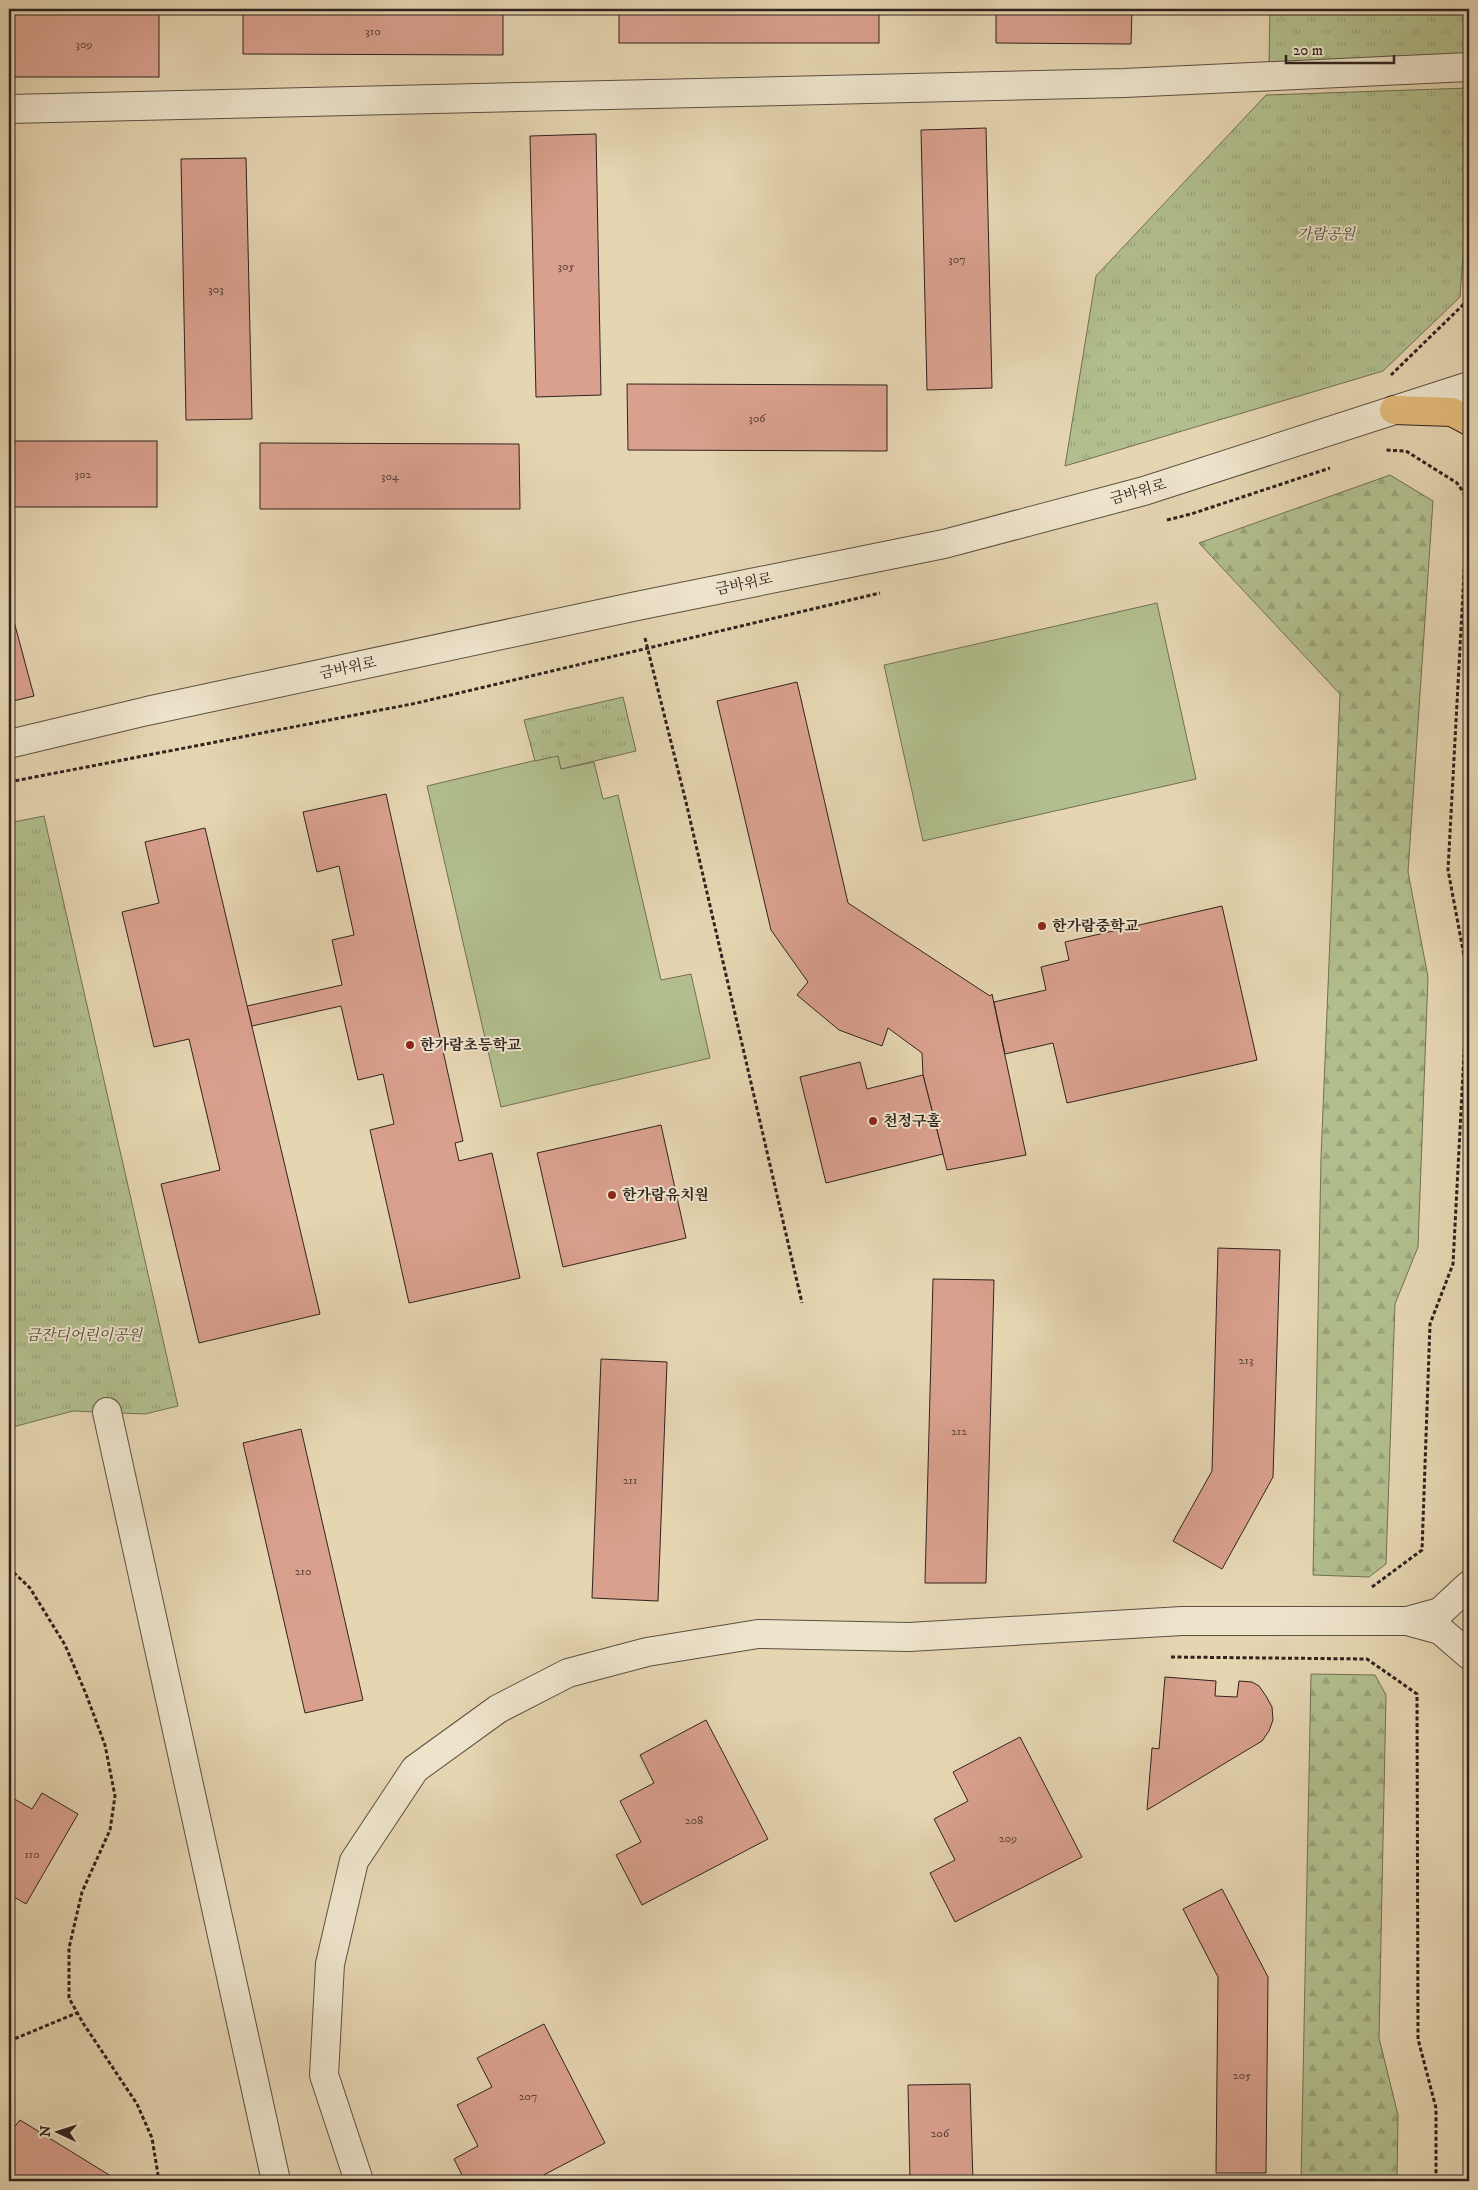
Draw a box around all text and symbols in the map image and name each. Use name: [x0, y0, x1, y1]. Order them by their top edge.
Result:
house number: 310: [365, 24, 381, 39]
scale bar: [1286, 32, 1393, 64]
house number: 309: [76, 37, 92, 52]
text: 20 m: [1293, 41, 1323, 60]
park label: 가람공원: [1297, 225, 1356, 244]
house number: 307: [948, 252, 966, 267]
house number: 305: [558, 259, 574, 274]
house number: 303: [208, 282, 224, 297]
house number: 306: [748, 411, 766, 426]
house number: 302: [75, 467, 92, 482]
house number: 304: [381, 469, 400, 484]
street label: 금바위로: [1108, 475, 1169, 509]
street label: 금바위로: [714, 569, 775, 599]
street label: 금바위로: [318, 653, 379, 683]
place label: 한가람중학교: [1052, 917, 1139, 936]
marker: 한가람중학교: [1036, 920, 1048, 932]
place label: 한가람초등학교: [420, 1036, 522, 1055]
marker: 한가람초등학교: [404, 1039, 416, 1051]
place label: 천정구홀: [883, 1112, 941, 1131]
marker: 천정구홀: [867, 1115, 879, 1127]
place label: 한가람유치원: [622, 1186, 709, 1205]
marker: 한가람유치원: [606, 1189, 618, 1201]
park label: 금잔디어린이공원: [26, 1326, 143, 1345]
house number: 213: [1239, 1353, 1253, 1368]
house number: 212: [951, 1424, 967, 1439]
house number: 211: [623, 1473, 637, 1488]
house number: 210: [295, 1564, 311, 1579]
house number: 208: [685, 1813, 703, 1828]
house number: 209: [999, 1831, 1017, 1846]
house number: 110: [24, 1847, 40, 1862]
house number: 205: [1233, 2068, 1251, 2083]
house number: 207: [519, 2089, 537, 2104]
north arrow: [32, 2108, 82, 2158]
text: N: [37, 2124, 55, 2138]
house number: 206: [931, 2126, 950, 2141]

